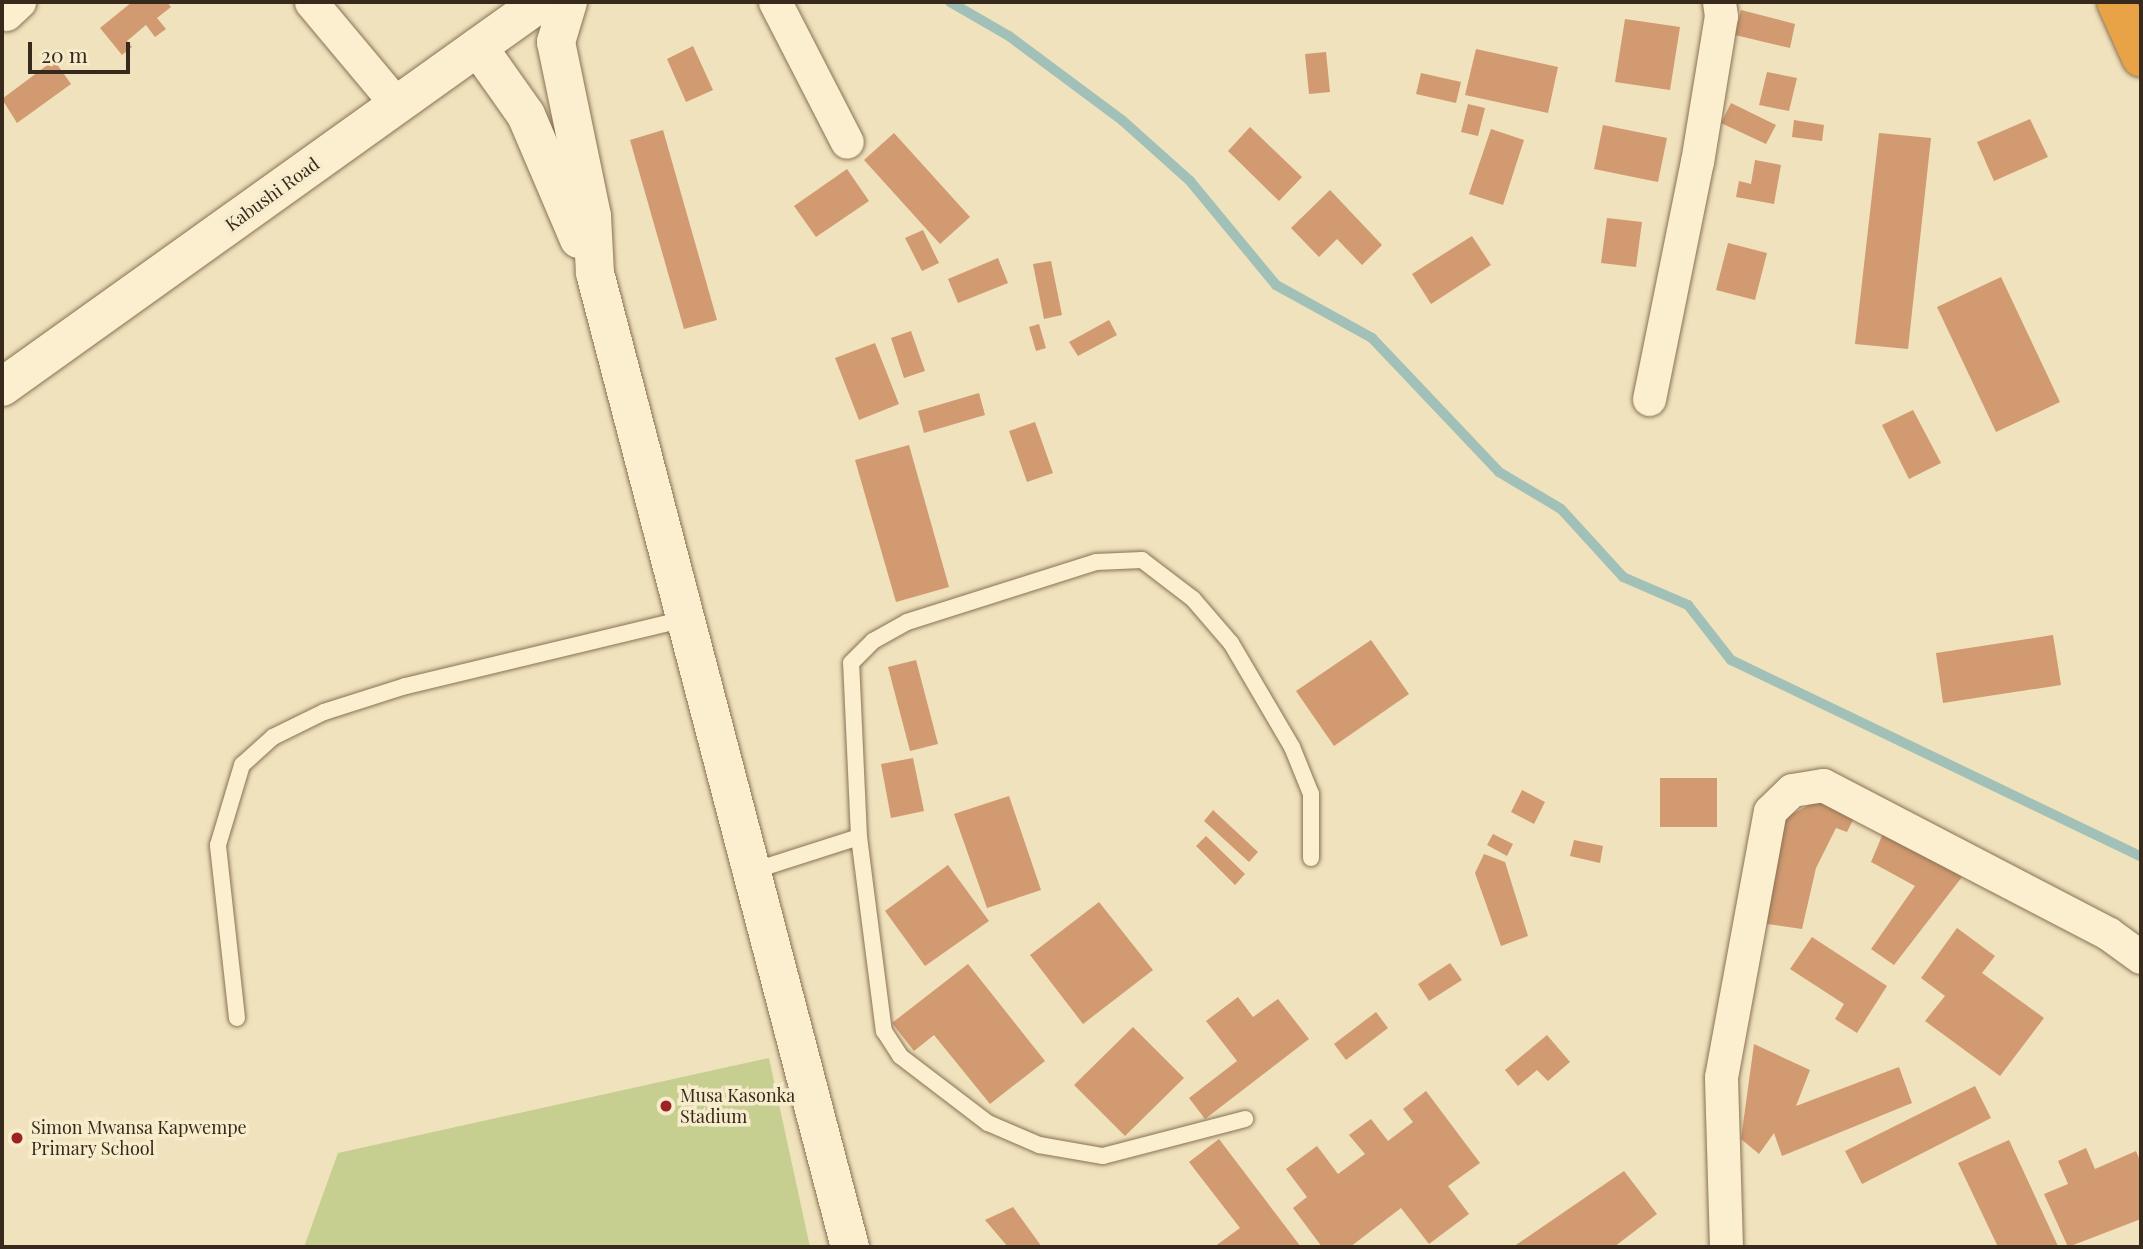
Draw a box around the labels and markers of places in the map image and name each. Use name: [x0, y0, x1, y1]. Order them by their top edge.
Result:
place label: Musa Kasonka Stadium: [680, 1085, 796, 1128]
marker: Musa Kasonka Stadium: [658, 1098, 674, 1114]
place label: Simon Mwansa Kapwempe Primary School: [31, 1117, 247, 1160]
marker: Simon Mwansa Kapwempe Primary School: [9, 1130, 25, 1146]

